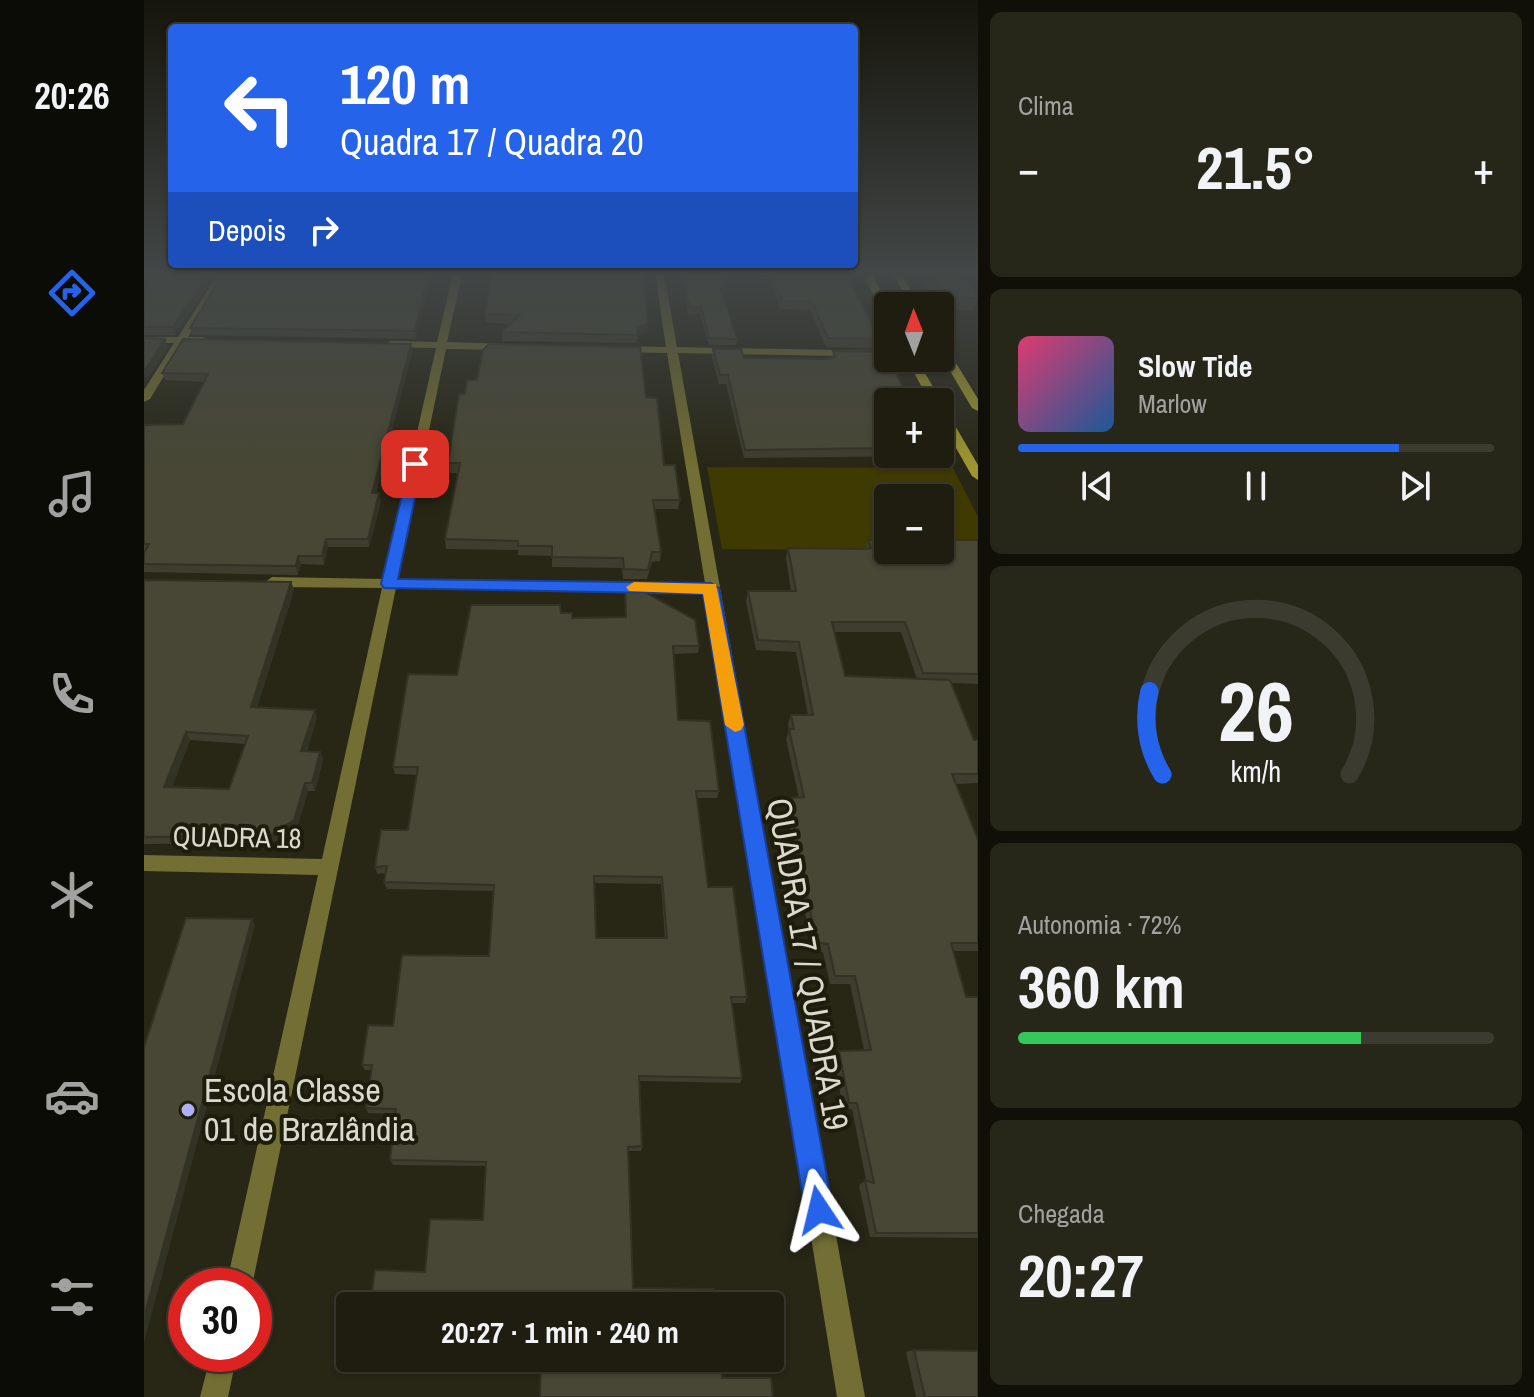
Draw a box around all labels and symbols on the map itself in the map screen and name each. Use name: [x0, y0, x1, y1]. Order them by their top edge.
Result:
north arrow: [874, 292, 954, 372]
pin: [381, 430, 449, 498]
street label: QUADRA 17 / QUADRA 19: [756, 794, 860, 1134]
street label: QUADRA 18: [172, 817, 302, 857]
place label: Escola Classe 01 de Brazlândia: [204, 1067, 415, 1152]
marker: Escola Classe 01 de Brazlândia: [179, 1101, 197, 1119]
position arrow: [777, 1168, 861, 1252]
speed limit sign: 30: [168, 1268, 272, 1372]

